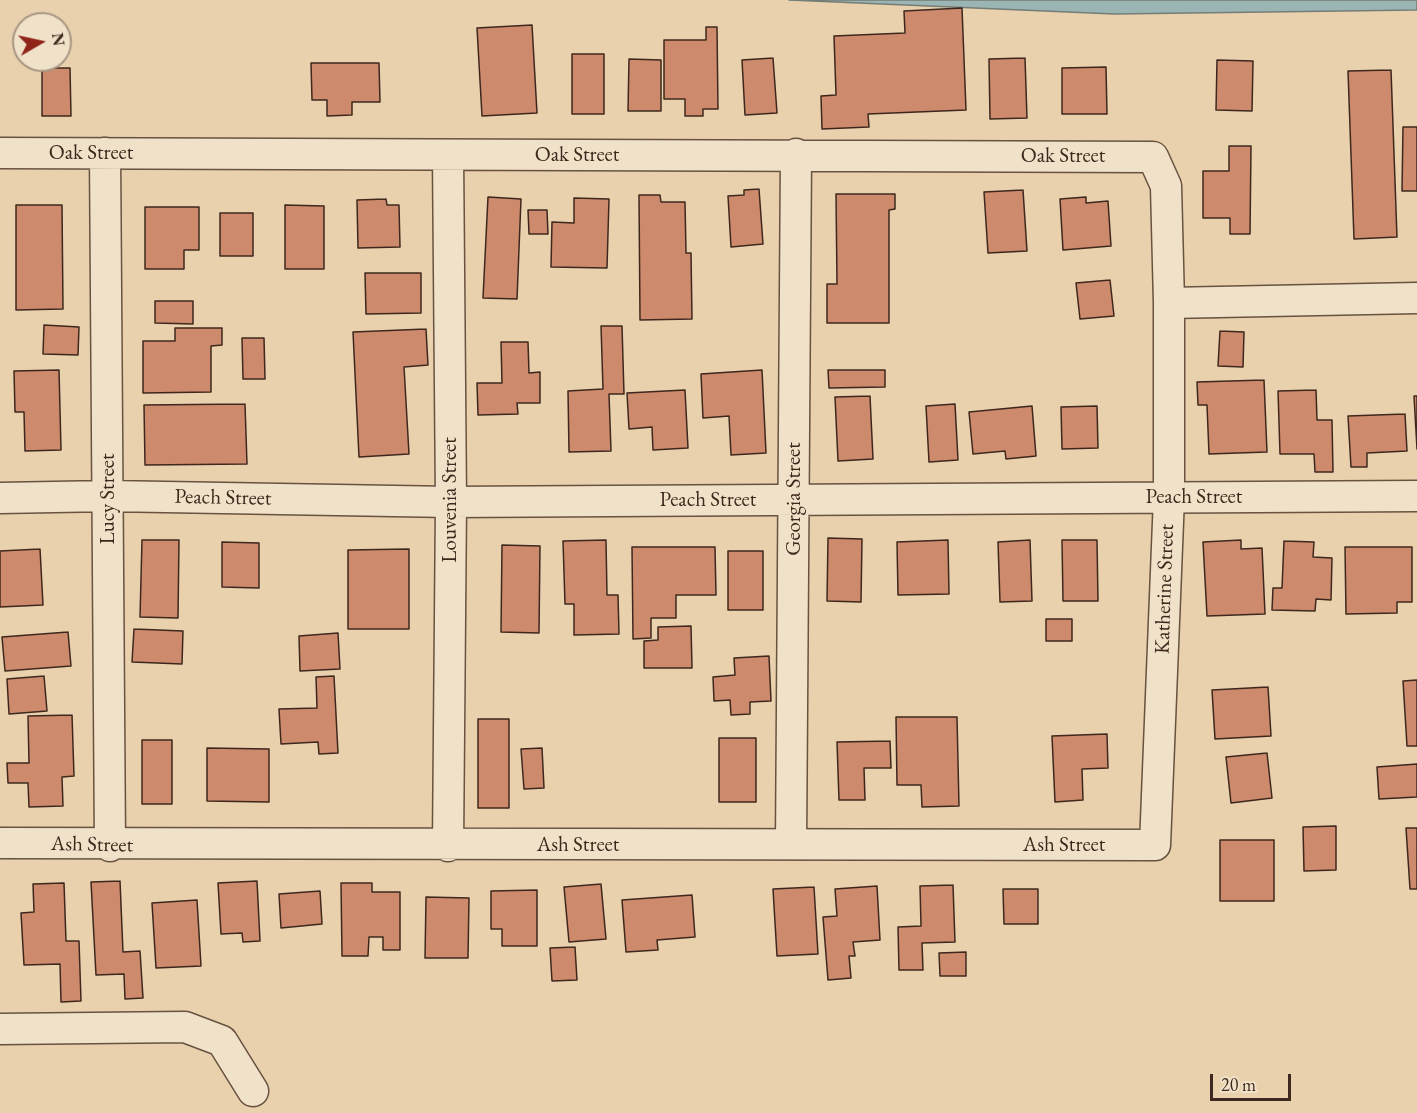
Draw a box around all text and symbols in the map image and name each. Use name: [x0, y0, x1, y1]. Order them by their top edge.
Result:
north arrow: [12, 12, 72, 72]
text: N: [47, 31, 70, 47]
street label: Oak Street: [49, 140, 133, 166]
street label: Oak Street: [535, 142, 619, 168]
street label: Oak Street: [1021, 143, 1105, 169]
street label: Louvenia Street: [437, 437, 463, 563]
street label: Georgia Street: [781, 442, 807, 556]
street label: Lucy Street: [95, 454, 121, 544]
street label: Peach Street: [1146, 484, 1242, 510]
street label: Peach Street: [174, 485, 272, 511]
street label: Peach Street: [660, 487, 756, 513]
street label: Katherine Street: [1150, 524, 1180, 654]
street label: Ash Street: [51, 832, 133, 858]
street label: Ash Street: [537, 832, 619, 858]
street label: Ash Street: [1023, 832, 1105, 858]
scale bar: [1213, 1062, 1294, 1100]
text: 20 m: [1221, 1073, 1256, 1096]

